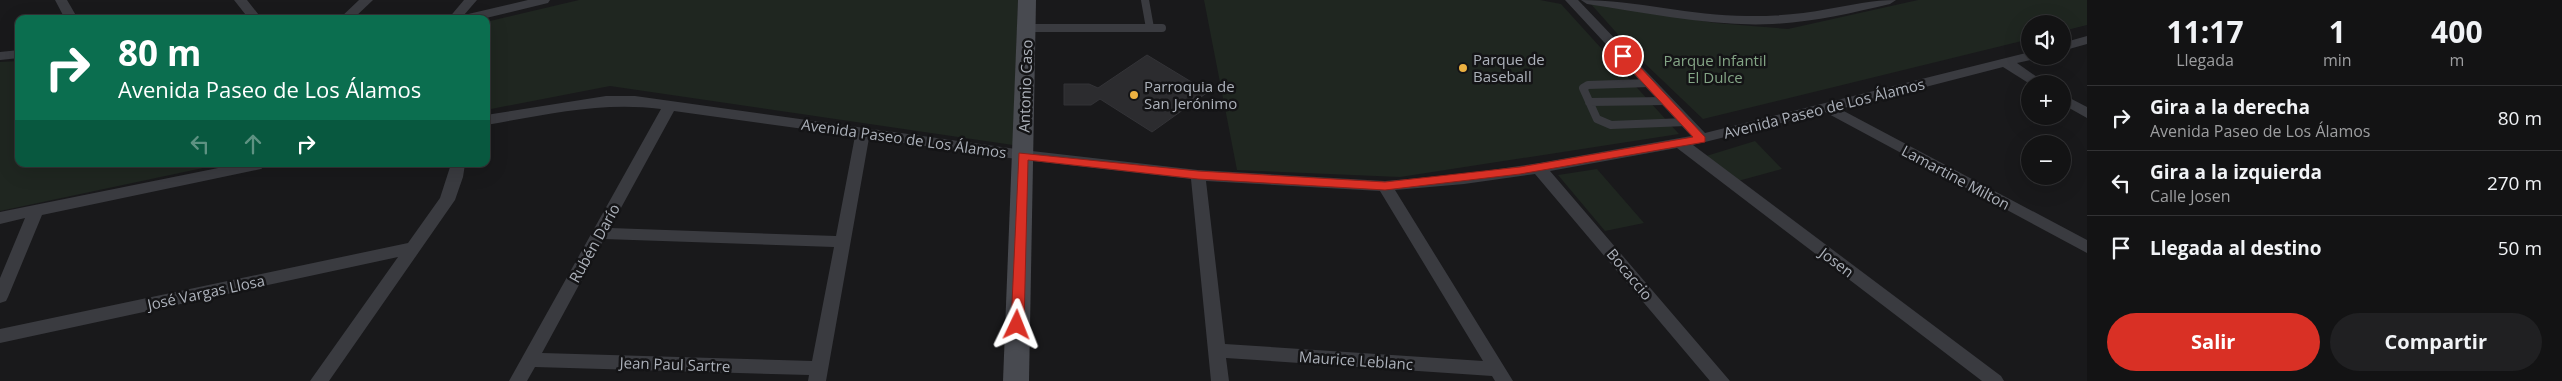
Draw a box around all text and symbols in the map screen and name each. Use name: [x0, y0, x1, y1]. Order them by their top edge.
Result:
text: 11:17: [2166, 11, 2244, 52]
text: 1: [2329, 11, 2346, 52]
text: 400: [2431, 11, 2483, 52]
map controls: [2021, 15, 2071, 185]
button: sound: [2021, 15, 2071, 65]
text: 80 m: [118, 29, 201, 76]
icon: right: [35, 35, 100, 100]
pin: [1602, 35, 1644, 77]
street label: Antonio Caso: [1013, 39, 1037, 133]
icon: arrive: [1609, 42, 1637, 70]
place label: Parque de Baseball: [1473, 49, 1545, 86]
text: Llegada: [2176, 49, 2234, 71]
text: min: [2323, 49, 2352, 71]
text: m: [2449, 49, 2464, 71]
park label: Parque Infantil El Dulce: [1663, 50, 1767, 87]
marker: Parque de Baseball: [1457, 62, 1469, 74]
street label: Avenida Paseo de Los Álamos: [1721, 73, 1927, 143]
text: Avenida Paseo de Los Álamos: [118, 74, 421, 104]
button: +: [2021, 75, 2071, 125]
place label: Parroquia de San Jerónimo: [1144, 76, 1237, 113]
marker: Parroquia de San Jerónimo: [1128, 89, 1140, 101]
text: Gira a la derecha: [2150, 94, 2310, 120]
icon: right: [2107, 104, 2135, 132]
text: 80 m: [2498, 105, 2542, 131]
street label: Avenida Paseo de Los Álamos: [800, 114, 1008, 162]
text: Avenida Paseo de Los Álamos: [2150, 120, 2370, 142]
icon: left: [186, 130, 214, 158]
icon: ahead: [239, 130, 267, 158]
icon: right: [292, 130, 320, 158]
button: −: [2021, 135, 2071, 185]
street label: Lamartine Milton: [1898, 140, 2014, 214]
text: Gira a la izquierda: [2150, 159, 2322, 185]
icon: left: [2107, 169, 2135, 197]
text: 270 m: [2487, 170, 2542, 196]
text: Calle Josen: [2150, 185, 2231, 207]
street label: Rubén Darío: [564, 200, 624, 286]
icon: arrive: [2107, 234, 2135, 262]
text: Llegada al destino: [2150, 235, 2322, 261]
text: 50 m: [2498, 235, 2542, 261]
street label: Josen: [1814, 241, 1858, 281]
street label: Bocaccio: [1603, 244, 1657, 304]
street label: José Vargas Llosa: [143, 270, 267, 315]
position arrow: [990, 298, 1042, 350]
button: Salir: [2107, 313, 2320, 371]
button: Compartir: [2330, 313, 2542, 371]
street label: Maurice Leblanc: [1298, 346, 1414, 374]
street label: Jean Paul Sartre: [617, 352, 731, 376]

